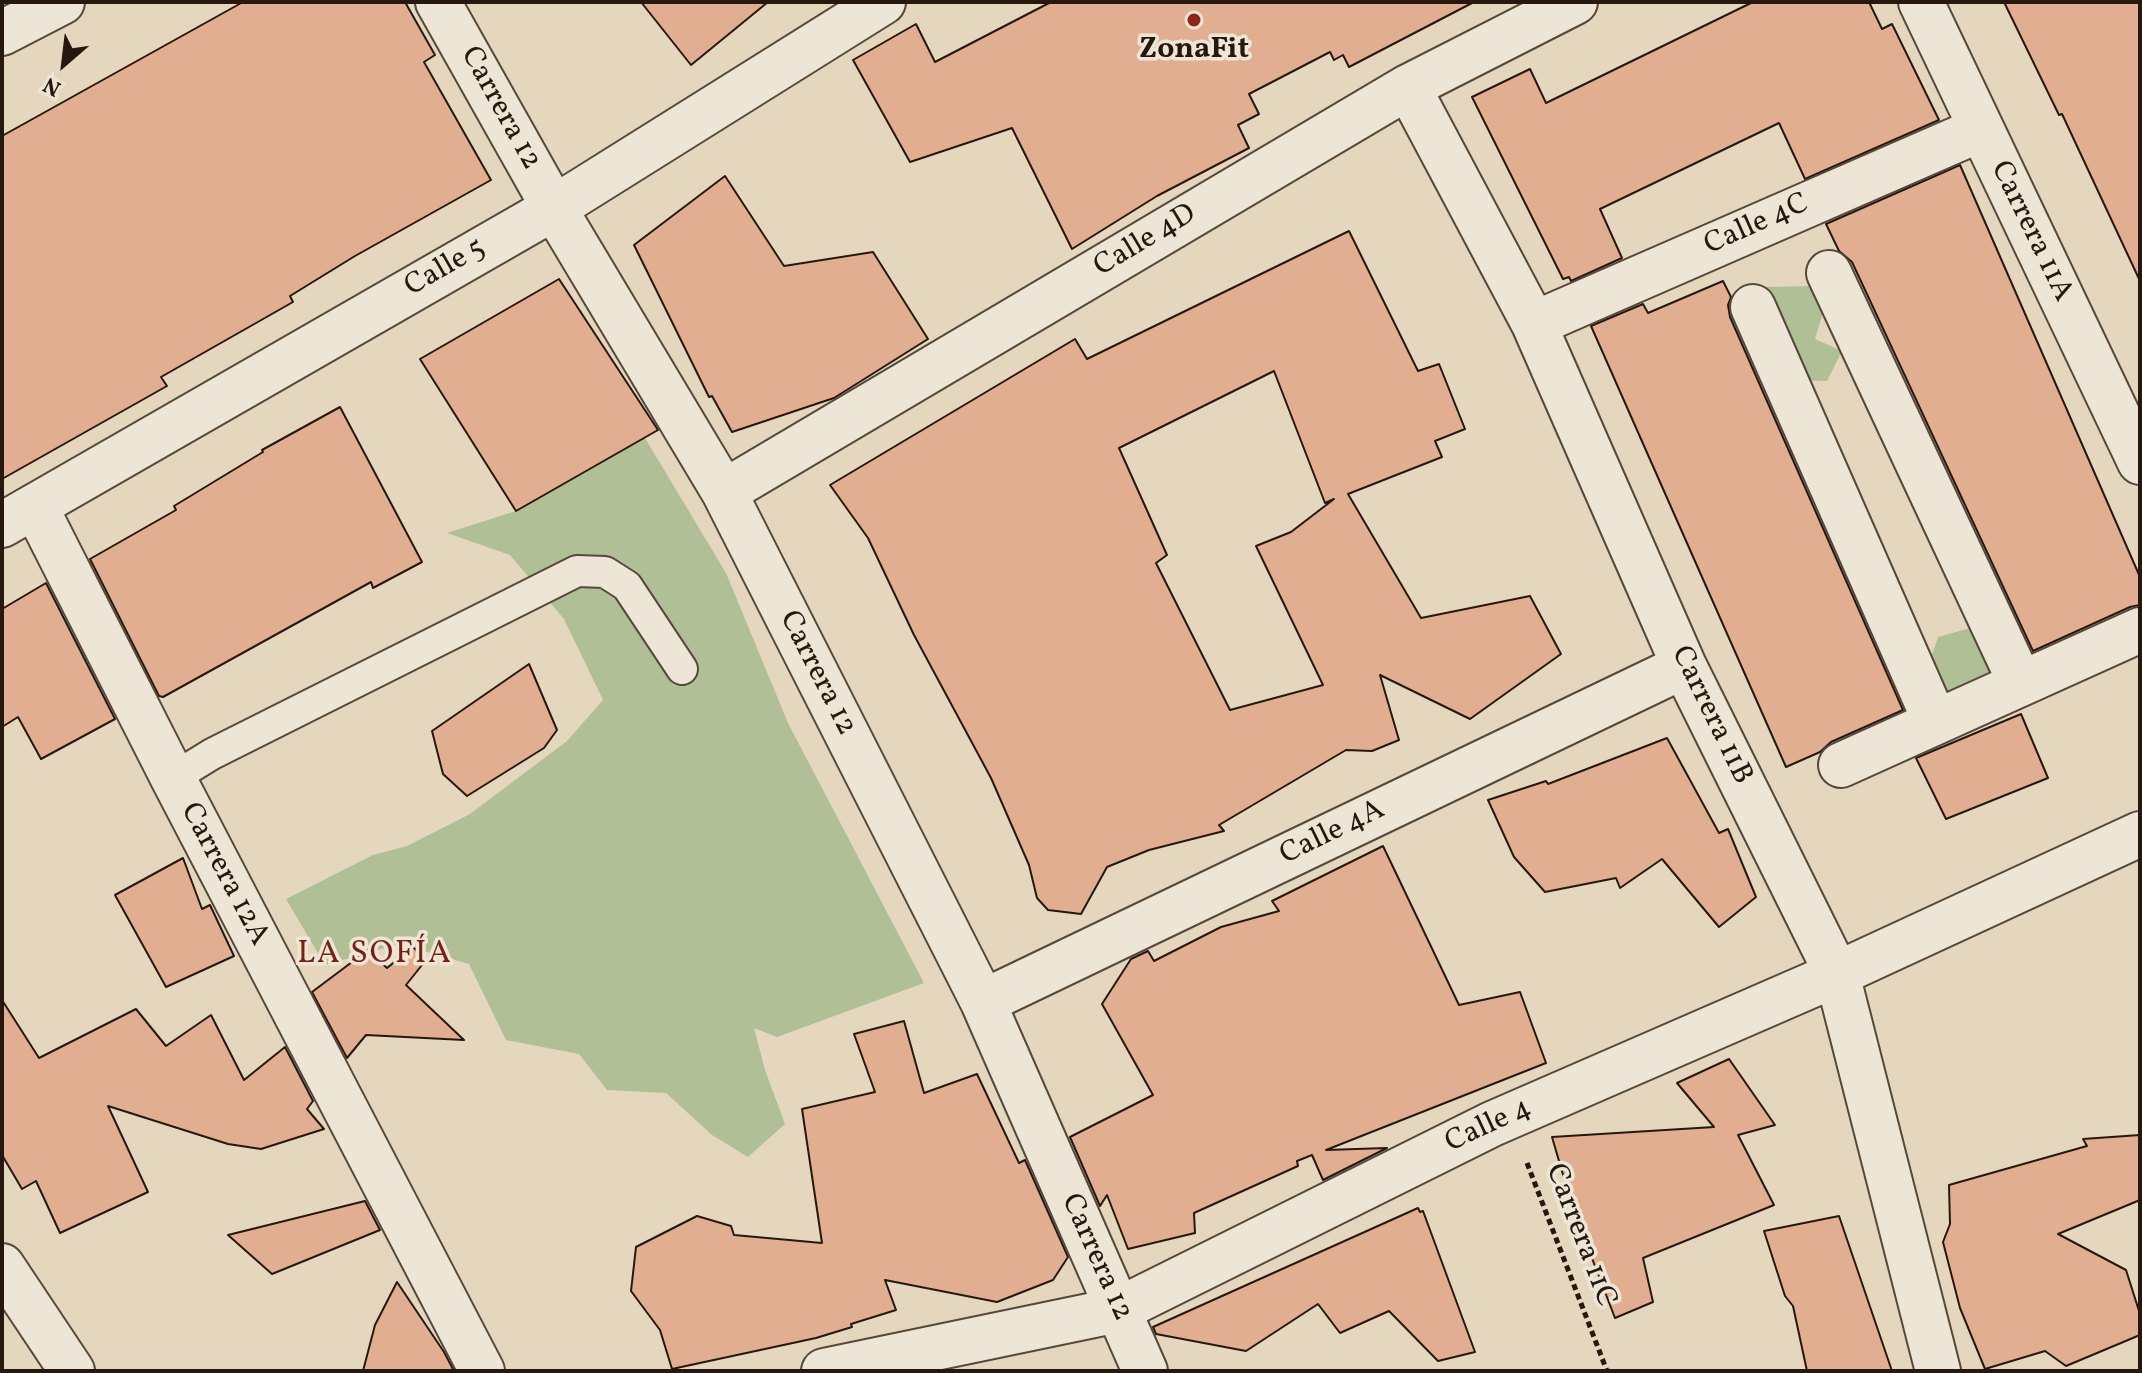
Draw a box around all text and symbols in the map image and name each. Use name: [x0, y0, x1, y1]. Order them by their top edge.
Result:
marker: ZonaFit: [1185, 11, 1203, 29]
north arrow: [24, 24, 104, 104]
place label: ZonaFit: [1139, 33, 1249, 69]
street label: Carrera 12: [450, 41, 548, 177]
text: N: [38, 68, 67, 103]
street label: Carrera 11A: [1981, 156, 2079, 308]
street label: Calle 4C: [1699, 187, 1815, 265]
street label: Calle 4D: [1089, 198, 1203, 286]
street label: Calle 5: [399, 232, 493, 306]
street label: Carrera 12: [769, 606, 863, 742]
street label: Carrera 11B: [1661, 641, 1759, 791]
street label: Calle 4A: [1275, 793, 1391, 875]
street label: Carrera 12A: [170, 798, 276, 952]
district label: LA SOFÍA: [297, 937, 453, 975]
street label: Calle 4: [1440, 1092, 1538, 1162]
street label: Carrera 11C: [1535, 1159, 1623, 1313]
street label: Carrera 12: [1051, 1189, 1139, 1327]

